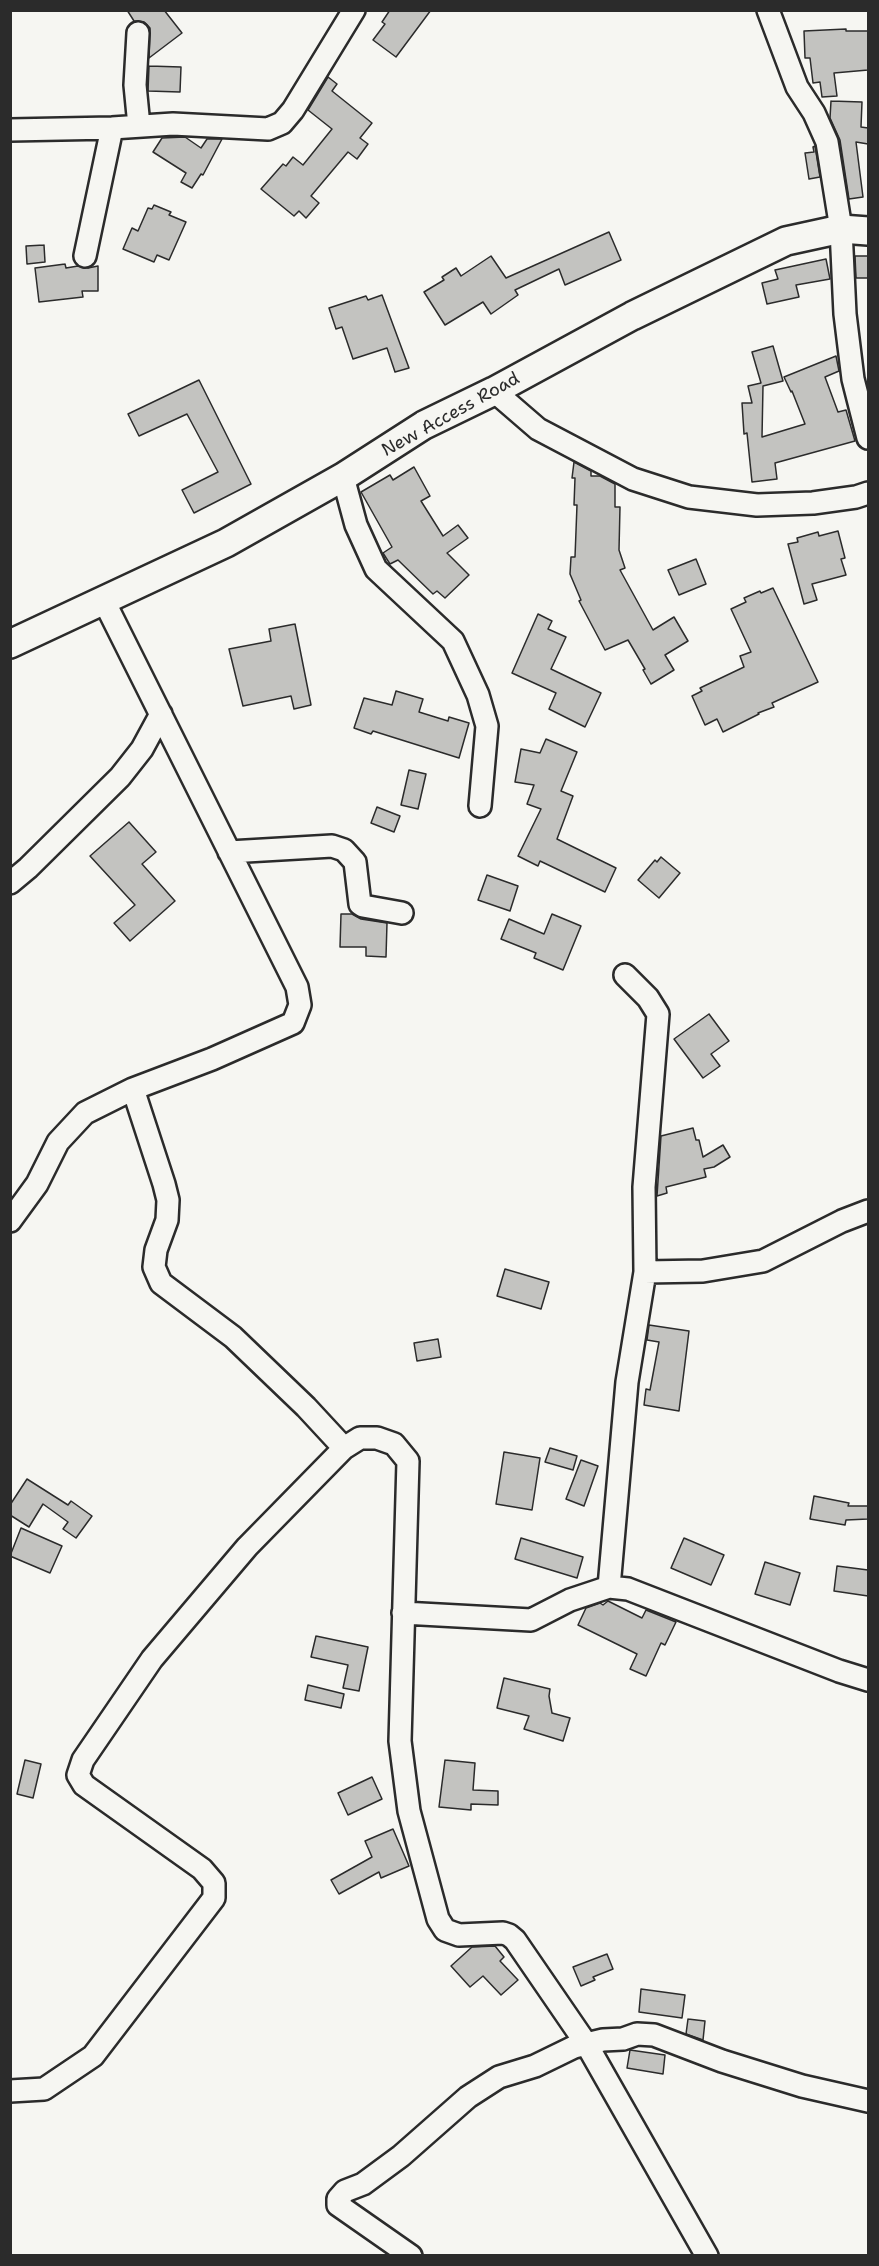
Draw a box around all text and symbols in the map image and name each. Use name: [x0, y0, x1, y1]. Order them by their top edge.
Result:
street label: New Access Road: [378, 368, 524, 462]

